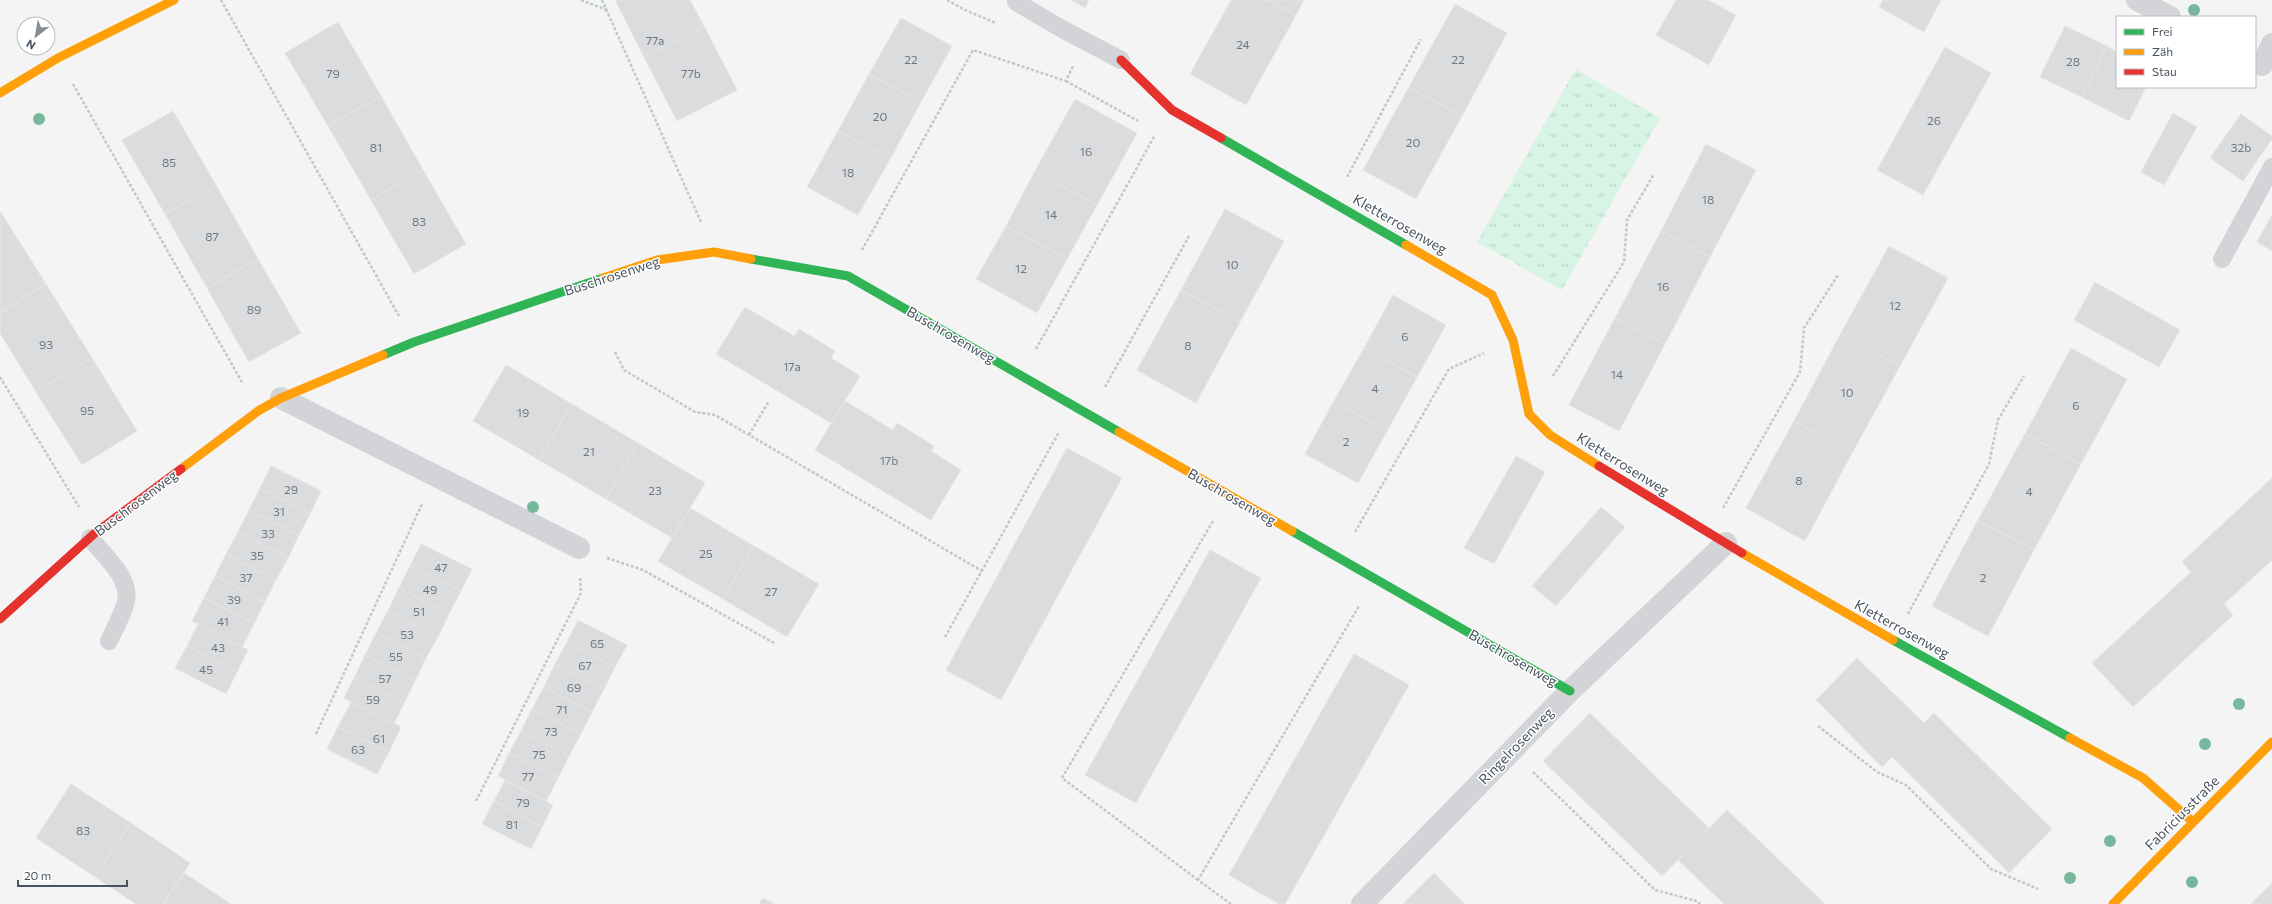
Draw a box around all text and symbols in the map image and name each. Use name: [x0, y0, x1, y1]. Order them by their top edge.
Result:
north arrow: [16, 16, 56, 56]
legend: [2116, 16, 2256, 88]
text: Frei: [2152, 24, 2173, 38]
house number: 77a: [646, 33, 664, 47]
text: N: [24, 37, 37, 53]
house number: 24: [1236, 37, 1250, 51]
text: Zäh: [2152, 44, 2173, 58]
house number: 22: [904, 52, 918, 66]
house number: 22: [1451, 52, 1465, 66]
house number: 28: [2066, 54, 2080, 68]
text: Stau: [2152, 64, 2177, 78]
house number: 79: [326, 66, 340, 80]
house number: 77b: [681, 66, 701, 80]
house number: 20: [873, 109, 887, 123]
house number: 26: [1927, 113, 1941, 127]
house number: 20: [1406, 135, 1420, 149]
house number: 81: [370, 140, 382, 154]
house number: 32b: [2231, 140, 2251, 154]
house number: 16: [1080, 144, 1092, 158]
house number: 85: [162, 155, 176, 169]
house number: 18: [842, 165, 854, 179]
street label: Kletterrosenweg: [1350, 190, 1451, 258]
house number: 18: [1702, 192, 1714, 206]
house number: 14: [1045, 207, 1057, 221]
house number: 83: [412, 214, 426, 228]
house number: 87: [205, 229, 219, 243]
street label: Buschrosenweg: [562, 252, 662, 299]
house number: 10: [1226, 257, 1239, 271]
house number: 12: [1015, 261, 1027, 275]
house number: 16: [1657, 279, 1669, 293]
house number: 12: [1889, 298, 1901, 312]
house number: 89: [247, 302, 261, 316]
street label: Buschrosenweg: [904, 302, 999, 367]
house number: 6: [1401, 329, 1409, 343]
house number: 93: [39, 337, 53, 351]
house number: 8: [1184, 338, 1192, 352]
house number: 17a: [783, 359, 801, 373]
house number: 14: [1611, 367, 1623, 381]
house number: 4: [1371, 381, 1379, 395]
house number: 10: [1841, 385, 1854, 399]
house number: 6: [2072, 398, 2080, 412]
house number: 95: [80, 403, 94, 417]
house number: 19: [517, 405, 529, 419]
street label: Kletterrosenweg: [1574, 428, 1673, 499]
house number: 2: [1343, 434, 1350, 448]
house number: 21: [583, 444, 595, 458]
house number: 17b: [880, 453, 898, 467]
street label: Buschrosenweg: [1185, 464, 1280, 529]
street label: Buschrosenweg: [91, 466, 181, 539]
house number: 8: [1795, 473, 1803, 487]
house number: 29: [284, 482, 298, 496]
house number: 23: [648, 483, 662, 497]
house number: 4: [2025, 484, 2033, 498]
house number: 31: [273, 504, 285, 518]
house number: 33: [261, 526, 275, 540]
house number: 25: [699, 546, 713, 560]
house number: 35: [250, 548, 264, 562]
house number: 47: [434, 560, 448, 574]
house number: 37: [239, 570, 253, 584]
house number: 2: [1980, 570, 1987, 584]
house number: 49: [423, 582, 437, 596]
house number: 27: [765, 584, 777, 598]
house number: 39: [227, 592, 241, 606]
street label: Kletterrosenweg: [1852, 596, 1953, 662]
house number: 51: [413, 604, 425, 618]
house number: 41: [217, 614, 229, 628]
street label: Buschrosenweg: [1466, 625, 1561, 690]
house number: 53: [400, 627, 414, 641]
house number: 65: [590, 636, 604, 650]
house number: 43: [211, 640, 225, 654]
house number: 55: [389, 649, 403, 663]
house number: 67: [578, 658, 592, 672]
house number: 45: [199, 662, 213, 676]
house number: 57: [378, 671, 392, 685]
house number: 69: [567, 680, 581, 694]
house number: 59: [366, 692, 380, 706]
house number: 71: [556, 702, 568, 716]
street label: Ringelrosenweg: [1475, 703, 1557, 788]
house number: 73: [544, 724, 558, 738]
house number: 61: [373, 731, 385, 745]
house number: 63: [351, 742, 365, 756]
house number: 75: [532, 747, 546, 761]
house number: 77: [522, 769, 534, 783]
street label: Fabriciusstraße: [2141, 772, 2222, 853]
house number: 79: [516, 795, 530, 809]
house number: 81: [506, 817, 518, 831]
house number: 83: [76, 823, 90, 837]
scale bar: [18, 862, 127, 888]
text: 20 m: [24, 868, 51, 882]

